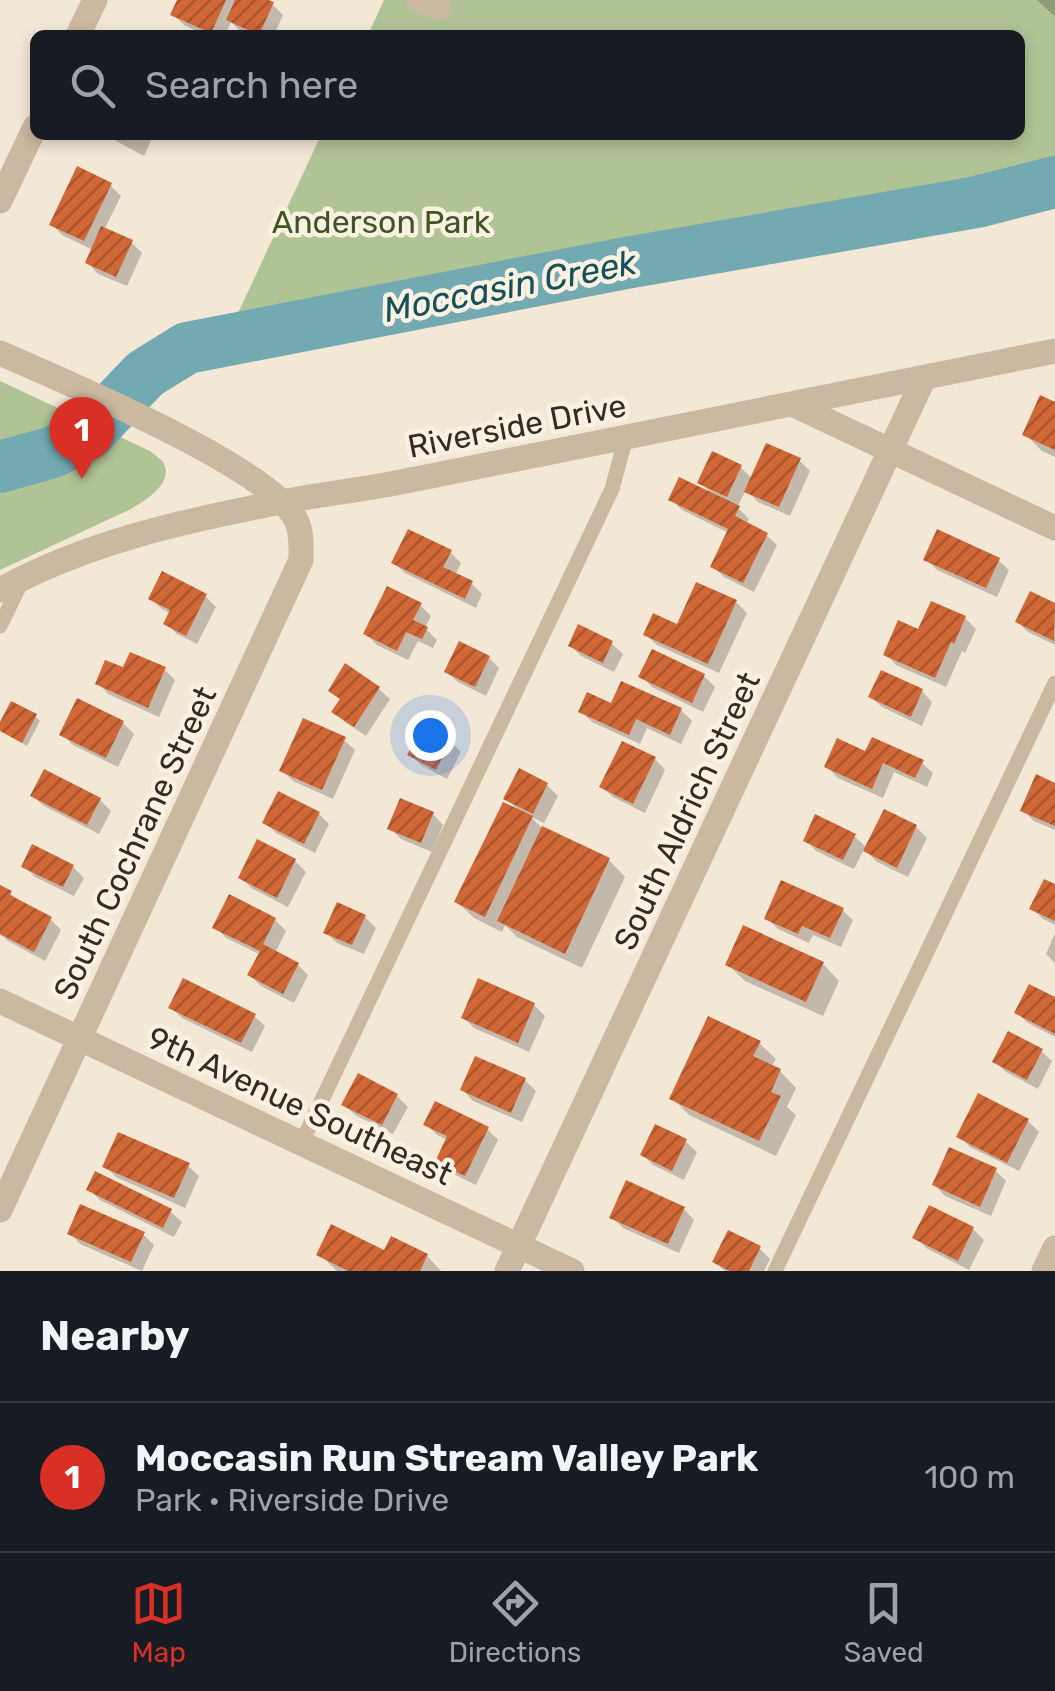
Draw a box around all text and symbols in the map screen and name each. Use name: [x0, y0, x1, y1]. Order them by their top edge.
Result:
search box: [30, 30, 1025, 140]
icon: search: [65, 58, 120, 113]
text: Search here: [145, 62, 358, 108]
park label: Anderson Park: [272, 203, 491, 241]
water label: Moccasin Creek: [380, 241, 641, 331]
street label: Riverside Drive: [405, 386, 629, 466]
pin: 1: [49, 396, 114, 479]
street label: South Aldrich Street: [606, 666, 768, 956]
street label: South Cochrane Street: [46, 680, 224, 1006]
your location: [405, 710, 456, 761]
street label: 9th Avenue Southeast: [142, 1019, 458, 1193]
text: Nearby: [40, 1311, 190, 1361]
text: Moccasin Run Stream Valley Park: [135, 1435, 758, 1481]
text: 1: [65, 1458, 80, 1496]
text: 100 m: [924, 1458, 1015, 1496]
text: Park · Riverside Drive: [135, 1481, 449, 1519]
tab: Map: [131, 1576, 186, 1669]
tab: Directions: [449, 1576, 581, 1669]
tab: Saved: [844, 1576, 924, 1669]

